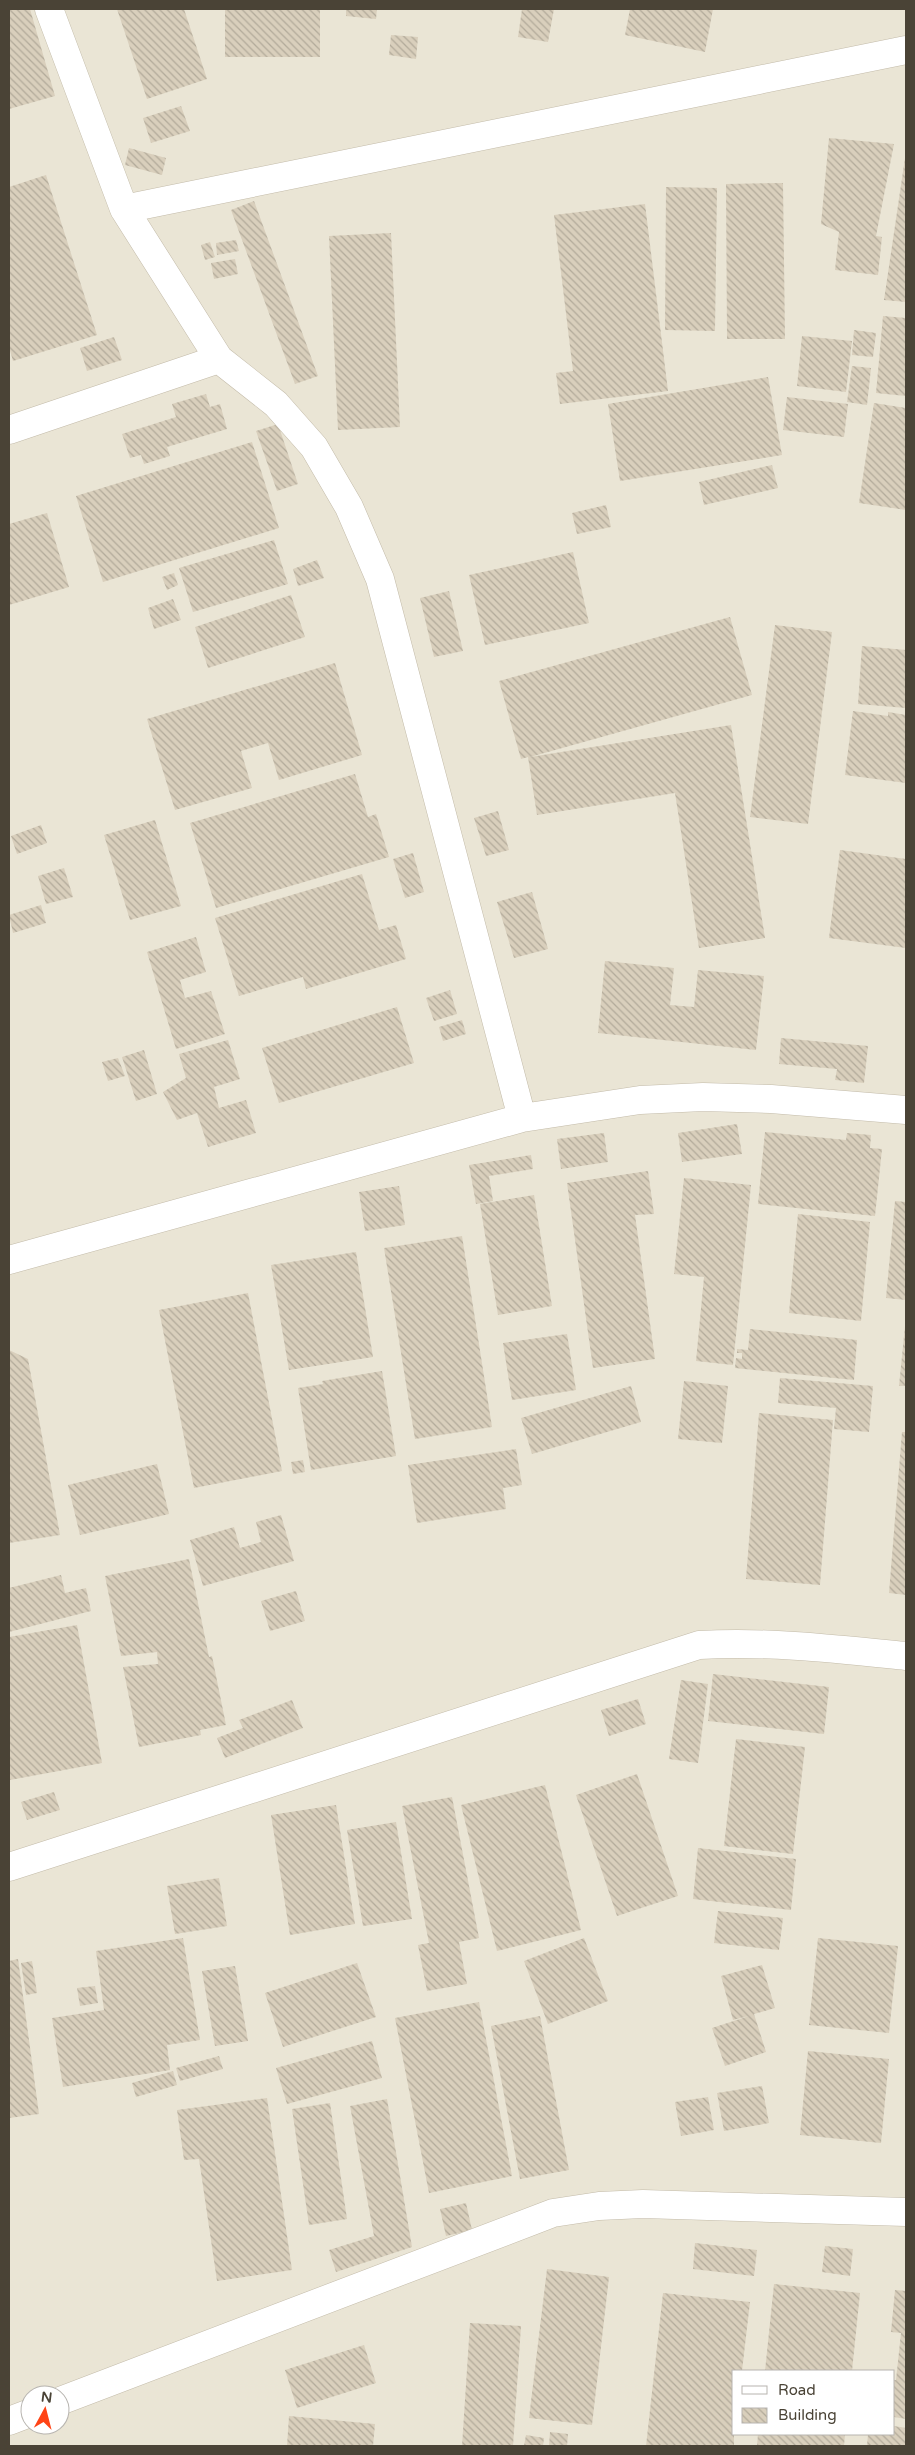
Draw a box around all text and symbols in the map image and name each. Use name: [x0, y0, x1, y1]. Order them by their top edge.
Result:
legend: [732, 2370, 895, 2435]
text: Road: [778, 2381, 816, 2399]
north arrow: [20, 2385, 70, 2435]
text: N: [40, 2388, 53, 2407]
text: Building: [778, 2406, 837, 2424]

